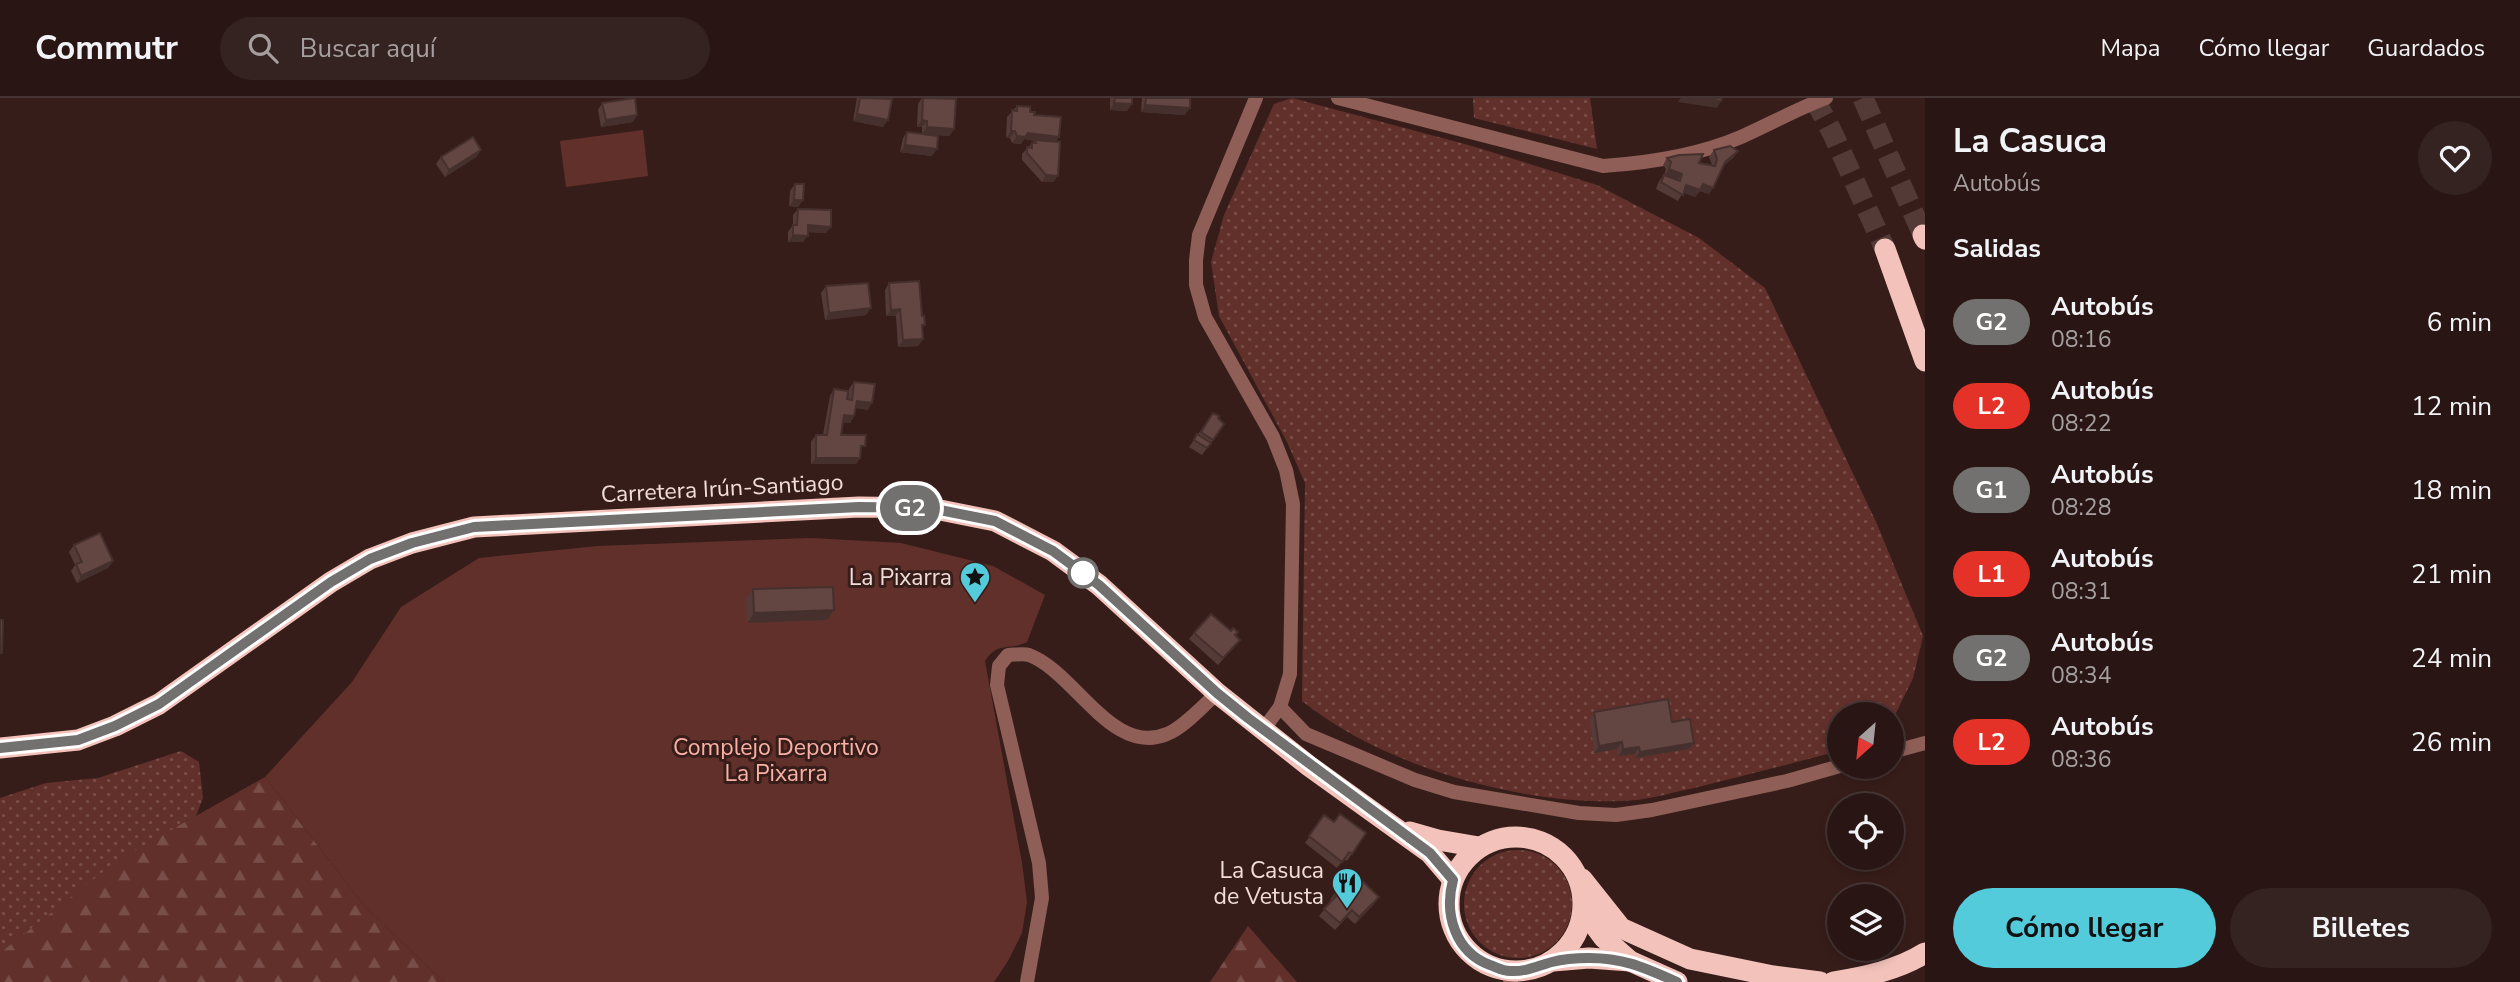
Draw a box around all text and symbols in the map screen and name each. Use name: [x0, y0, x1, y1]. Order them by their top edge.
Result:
search box: [220, 17, 710, 80]
text: Commutr: [35, 26, 178, 71]
icon: search: [244, 29, 282, 67]
text: Buscar aquí: [300, 31, 436, 66]
text: Mapa: [2100, 32, 2160, 64]
text: Cómo llegar: [2198, 32, 2329, 64]
text: Guardados: [2367, 32, 2485, 64]
text: La Casuca: [1953, 119, 2107, 164]
button: heart: [2418, 121, 2492, 195]
text: Autobús: [1953, 168, 2041, 199]
text: Salidas: [1953, 231, 2041, 266]
text: Autobús: [2051, 289, 2154, 324]
text: 6 min: [2427, 305, 2492, 340]
text: G2: [1975, 306, 2008, 338]
text: 08:16: [2051, 324, 2111, 355]
text: Autobús: [2051, 373, 2154, 408]
text: 12 min: [2411, 389, 2492, 424]
text: L2: [1978, 390, 2005, 422]
text: 08:22: [2051, 408, 2111, 439]
text: Autobús: [2051, 457, 2154, 492]
street label: Carretera Irún-Santiago: [600, 467, 844, 510]
text: 18 min: [2411, 473, 2492, 508]
text: G1: [1975, 474, 2008, 506]
line badge: G2: [878, 485, 942, 531]
text: G2: [894, 492, 926, 524]
text: 08:28: [2051, 492, 2111, 523]
text: Autobús: [2051, 541, 2154, 576]
text: 21 min: [2411, 557, 2492, 592]
unlabelled marker: [1068, 558, 1098, 588]
text: L1: [1978, 558, 2005, 590]
place icon: La Pixarra: [958, 560, 992, 604]
place label: La Pixarra: [849, 562, 952, 593]
text: 08:31: [2051, 576, 2111, 607]
text: Autobús: [2051, 625, 2154, 660]
text: 24 min: [2411, 641, 2492, 676]
text: G2: [1975, 642, 2008, 674]
text: 08:34: [2051, 660, 2111, 691]
north arrow: [1827, 702, 1904, 779]
map controls: [1827, 702, 1904, 961]
text: Autobús: [2051, 709, 2154, 744]
text: 26 min: [2411, 725, 2492, 760]
text: L2: [1978, 726, 2005, 758]
park label: Complejo Deportivo La Pixarra: [673, 732, 879, 789]
text: 08:36: [2051, 744, 2111, 775]
button: locate: [1827, 793, 1904, 870]
place label: La Casuca de Vetusta: [1214, 855, 1324, 912]
restaurant icon: La Casuca de Vetusta: [1330, 866, 1364, 910]
button: layers: [1827, 884, 1904, 961]
button: Cómo llegar: [1953, 888, 2216, 968]
button: Billetes: [2230, 888, 2492, 968]

